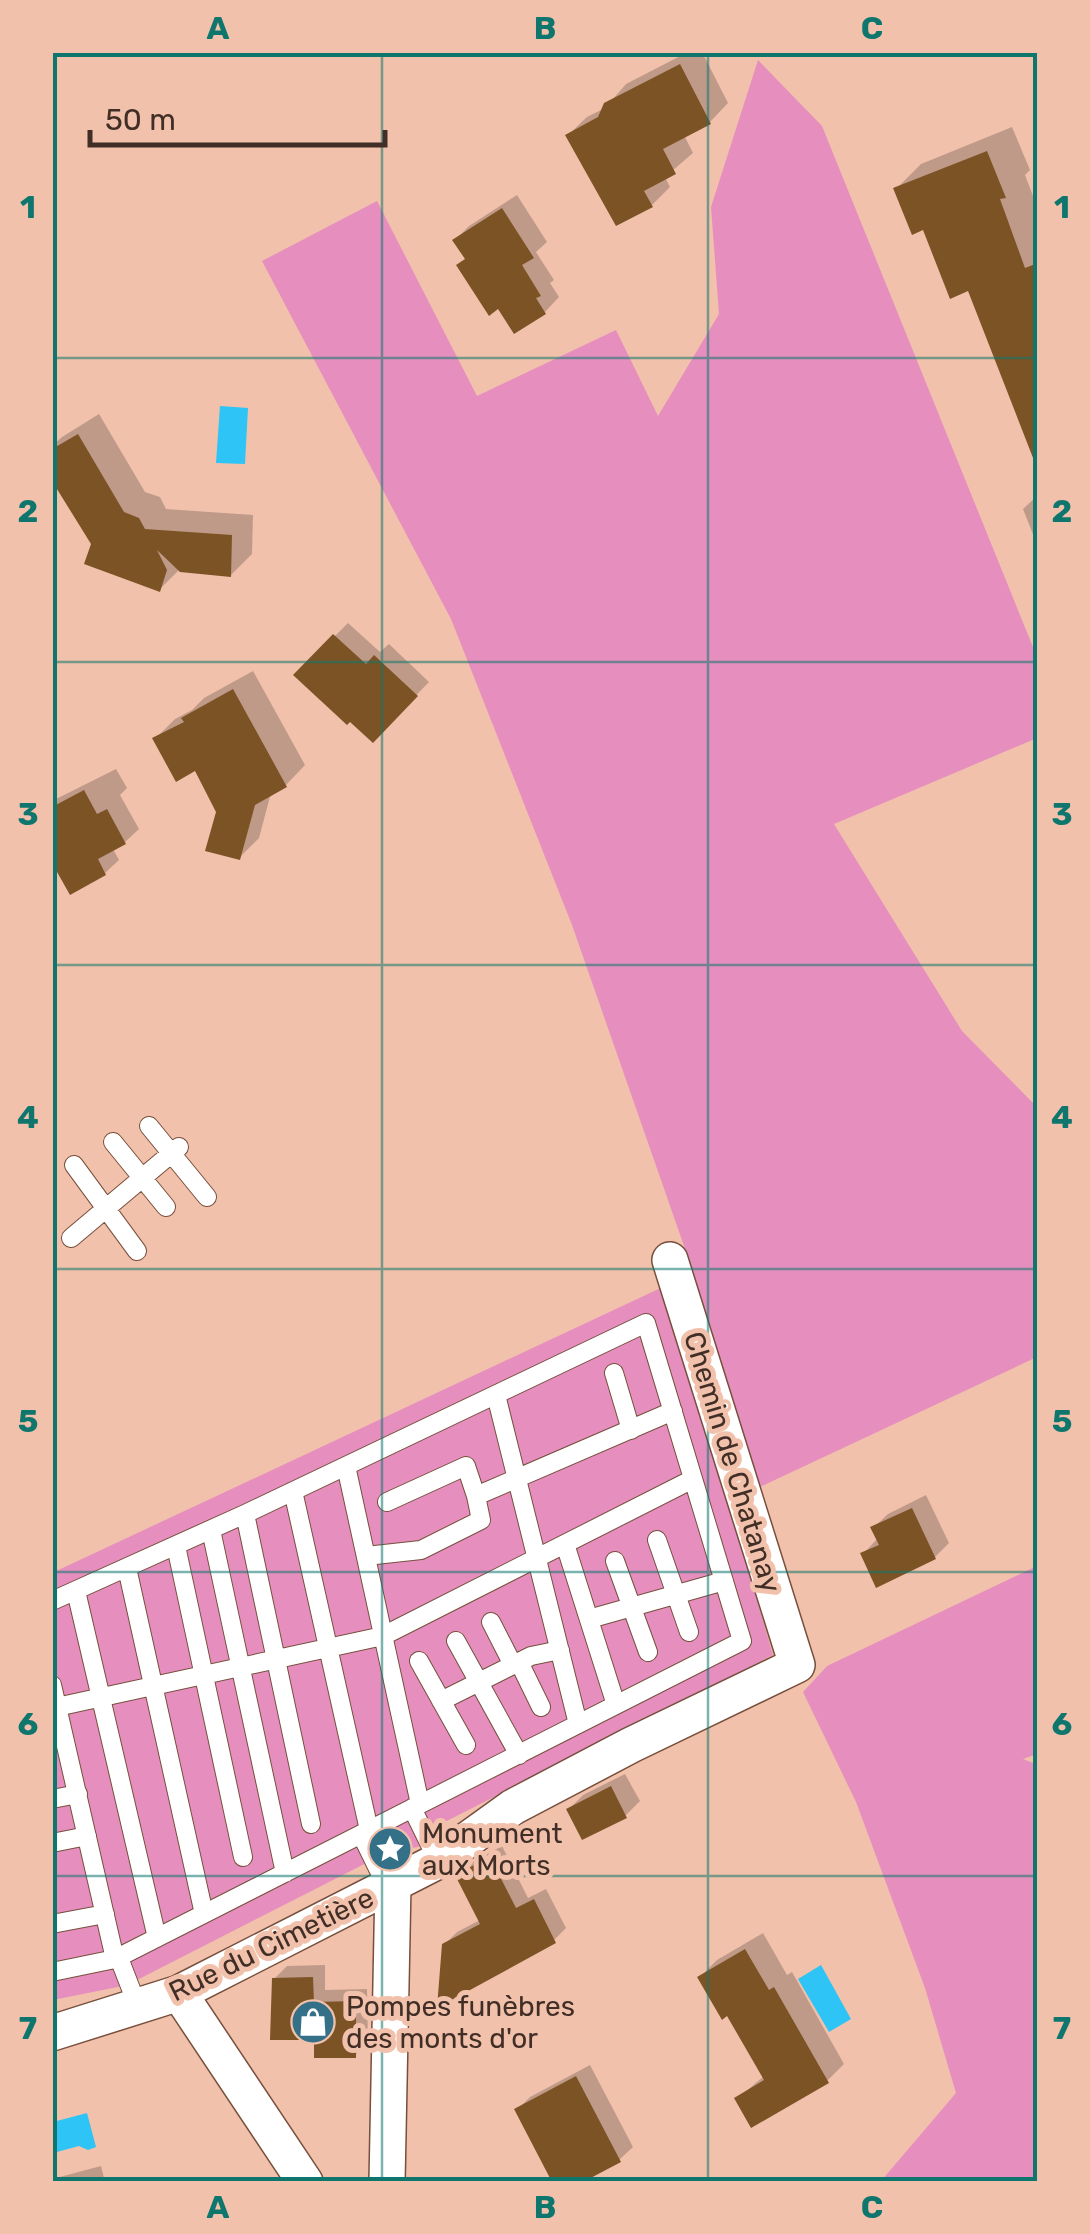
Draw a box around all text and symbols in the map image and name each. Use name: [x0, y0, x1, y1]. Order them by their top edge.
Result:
text: A: [207, 9, 230, 47]
text: B: [534, 9, 556, 47]
text: C: [861, 9, 883, 47]
scale bar: [90, 85, 385, 147]
text: 50 m: [105, 102, 176, 138]
text: 1: [20, 188, 36, 226]
text: 1: [1054, 188, 1070, 226]
text: 2: [18, 492, 38, 530]
text: 2: [1052, 492, 1072, 530]
text: 3: [17, 795, 39, 833]
text: 3: [1051, 795, 1073, 833]
text: 4: [17, 1098, 39, 1136]
text: 4: [1051, 1098, 1073, 1136]
street label: Chemin de Chatanay: [677, 1328, 788, 1597]
text: 5: [18, 1402, 38, 1440]
text: 5: [1052, 1402, 1072, 1440]
text: 6: [18, 1705, 38, 1743]
text: 6: [1052, 1705, 1072, 1743]
place label: Monument aux Morts: [422, 1817, 562, 1882]
place icon: Monument aux Morts: [367, 1826, 413, 1872]
street label: Rue du Cimetière: [164, 1881, 379, 2008]
place label: Pompes funèbres des monts d'or: [346, 1990, 575, 2055]
shop icon: Pompes funèbres des monts d'or: [290, 1999, 336, 2045]
text: 7: [19, 2009, 37, 2047]
text: 7: [1053, 2009, 1071, 2047]
text: A: [207, 2188, 230, 2226]
text: B: [534, 2188, 556, 2226]
text: C: [861, 2188, 883, 2226]

